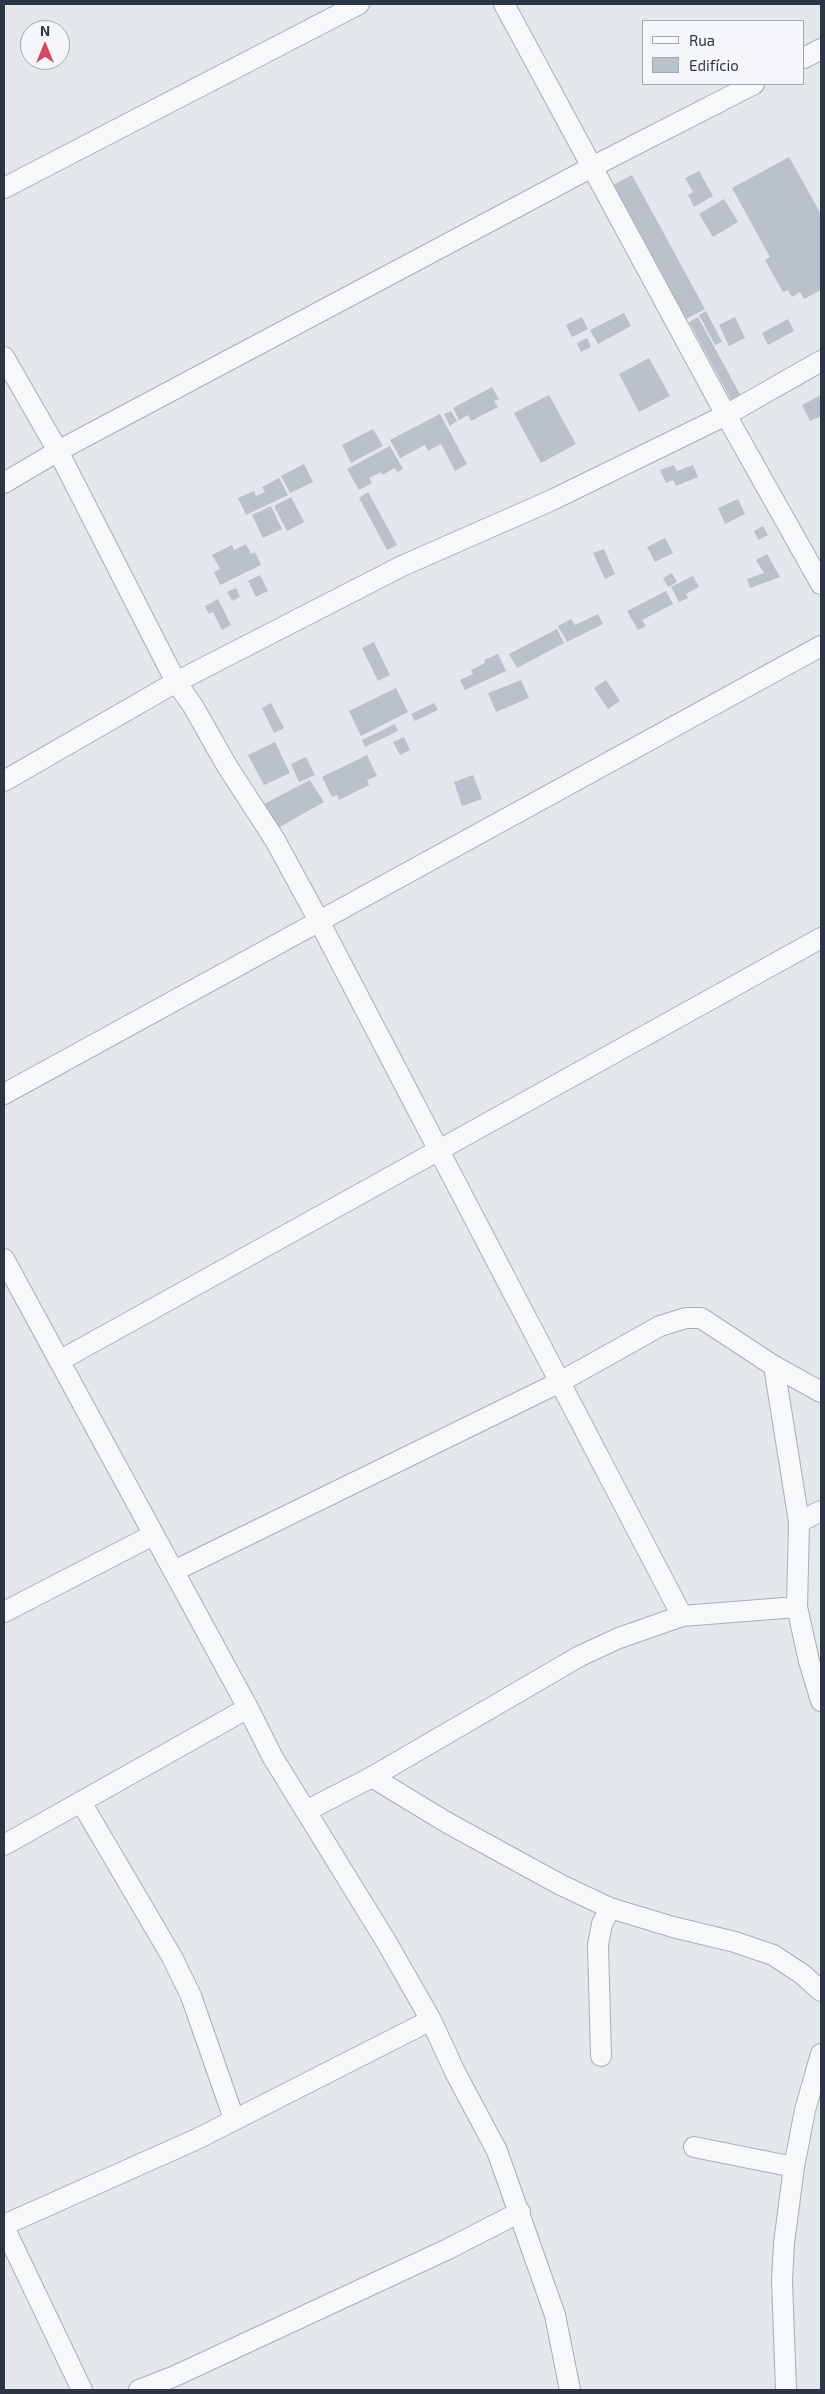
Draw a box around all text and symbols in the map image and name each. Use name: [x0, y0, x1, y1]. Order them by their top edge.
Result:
north arrow: [20, 20, 70, 70]
legend: [642, 20, 805, 85]
text: N: [40, 22, 50, 39]
text: Rua: [689, 31, 715, 49]
text: Edifício: [689, 56, 739, 74]

